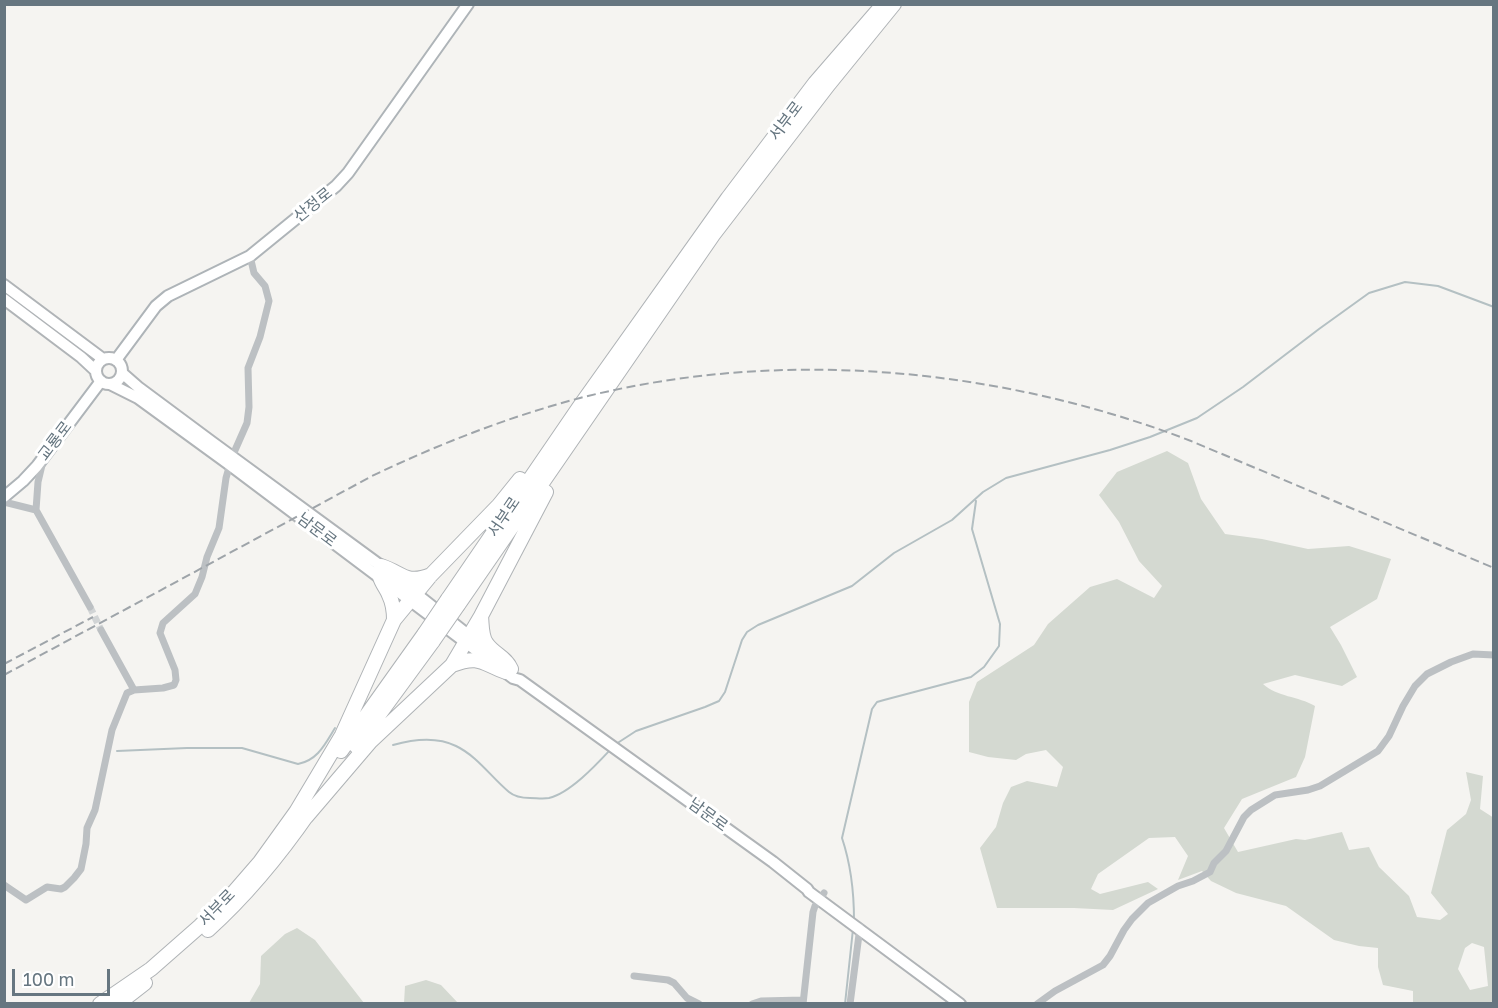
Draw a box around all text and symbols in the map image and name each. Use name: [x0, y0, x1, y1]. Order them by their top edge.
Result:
street label: 서부로: [765, 98, 807, 144]
street label: 산정로: [290, 184, 336, 226]
street label: 교룡로: [34, 418, 76, 464]
street label: 서부로: [484, 493, 524, 541]
street label: 남문로: [294, 509, 340, 551]
street label: 남문로: [684, 794, 732, 836]
street label: 서부로: [195, 885, 239, 931]
scale bar: [15, 957, 112, 995]
text: 100 m: [23, 968, 74, 990]

